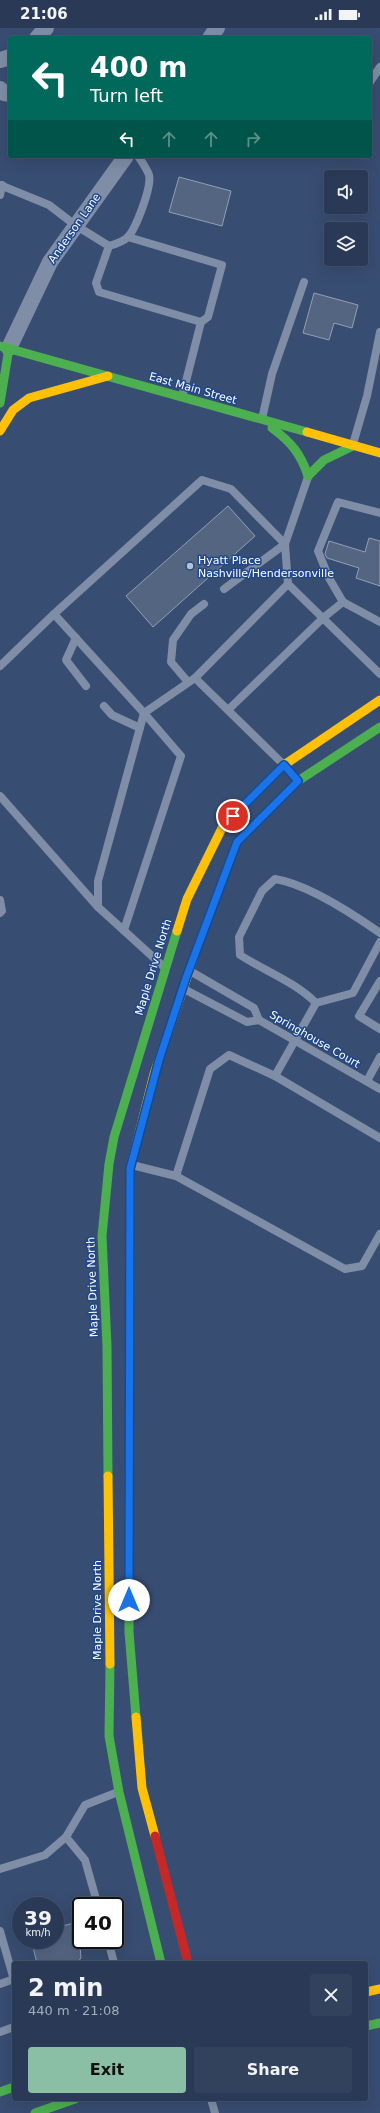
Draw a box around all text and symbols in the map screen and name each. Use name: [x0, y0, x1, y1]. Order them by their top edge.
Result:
text: 21:06: [20, 5, 68, 23]
text: 400 m: [90, 51, 187, 84]
icon: left: [24, 52, 76, 104]
text: Turn left: [90, 85, 163, 106]
icon: left: [116, 128, 138, 150]
icon: ahead: [158, 128, 180, 150]
icon: ahead: [200, 128, 222, 150]
icon: right: [242, 128, 264, 150]
map controls: [324, 170, 368, 266]
button: sound: [324, 170, 368, 214]
street label: Anderson Lane: [45, 191, 103, 266]
button: layers: [324, 222, 368, 266]
street label: East Main Street: [148, 370, 239, 407]
place label: Hyatt Place Nashville/Hendersonville: [198, 554, 334, 580]
marker: Hyatt Place Nashville/Hendersonville: [185, 561, 195, 571]
pin: [216, 799, 250, 833]
icon: arrive: [222, 805, 244, 827]
street label: Maple Drive North: [133, 917, 174, 1017]
street label: Springhouse Court: [267, 1008, 363, 1071]
street label: Maple Drive North: [84, 1237, 101, 1337]
street label: Maple Drive North: [91, 1560, 104, 1660]
position arrow: [108, 1579, 150, 1621]
speed limit sign: 40: [72, 1897, 124, 1949]
text: 39: [24, 1906, 52, 1930]
text: km/h: [25, 1927, 51, 1938]
text: 2 min: [28, 1974, 103, 2002]
button: close: [310, 1974, 352, 2016]
text: 440 m · 21:08: [28, 2003, 119, 2018]
button: Exit: [28, 2047, 186, 2093]
button: Share: [194, 2047, 352, 2093]

